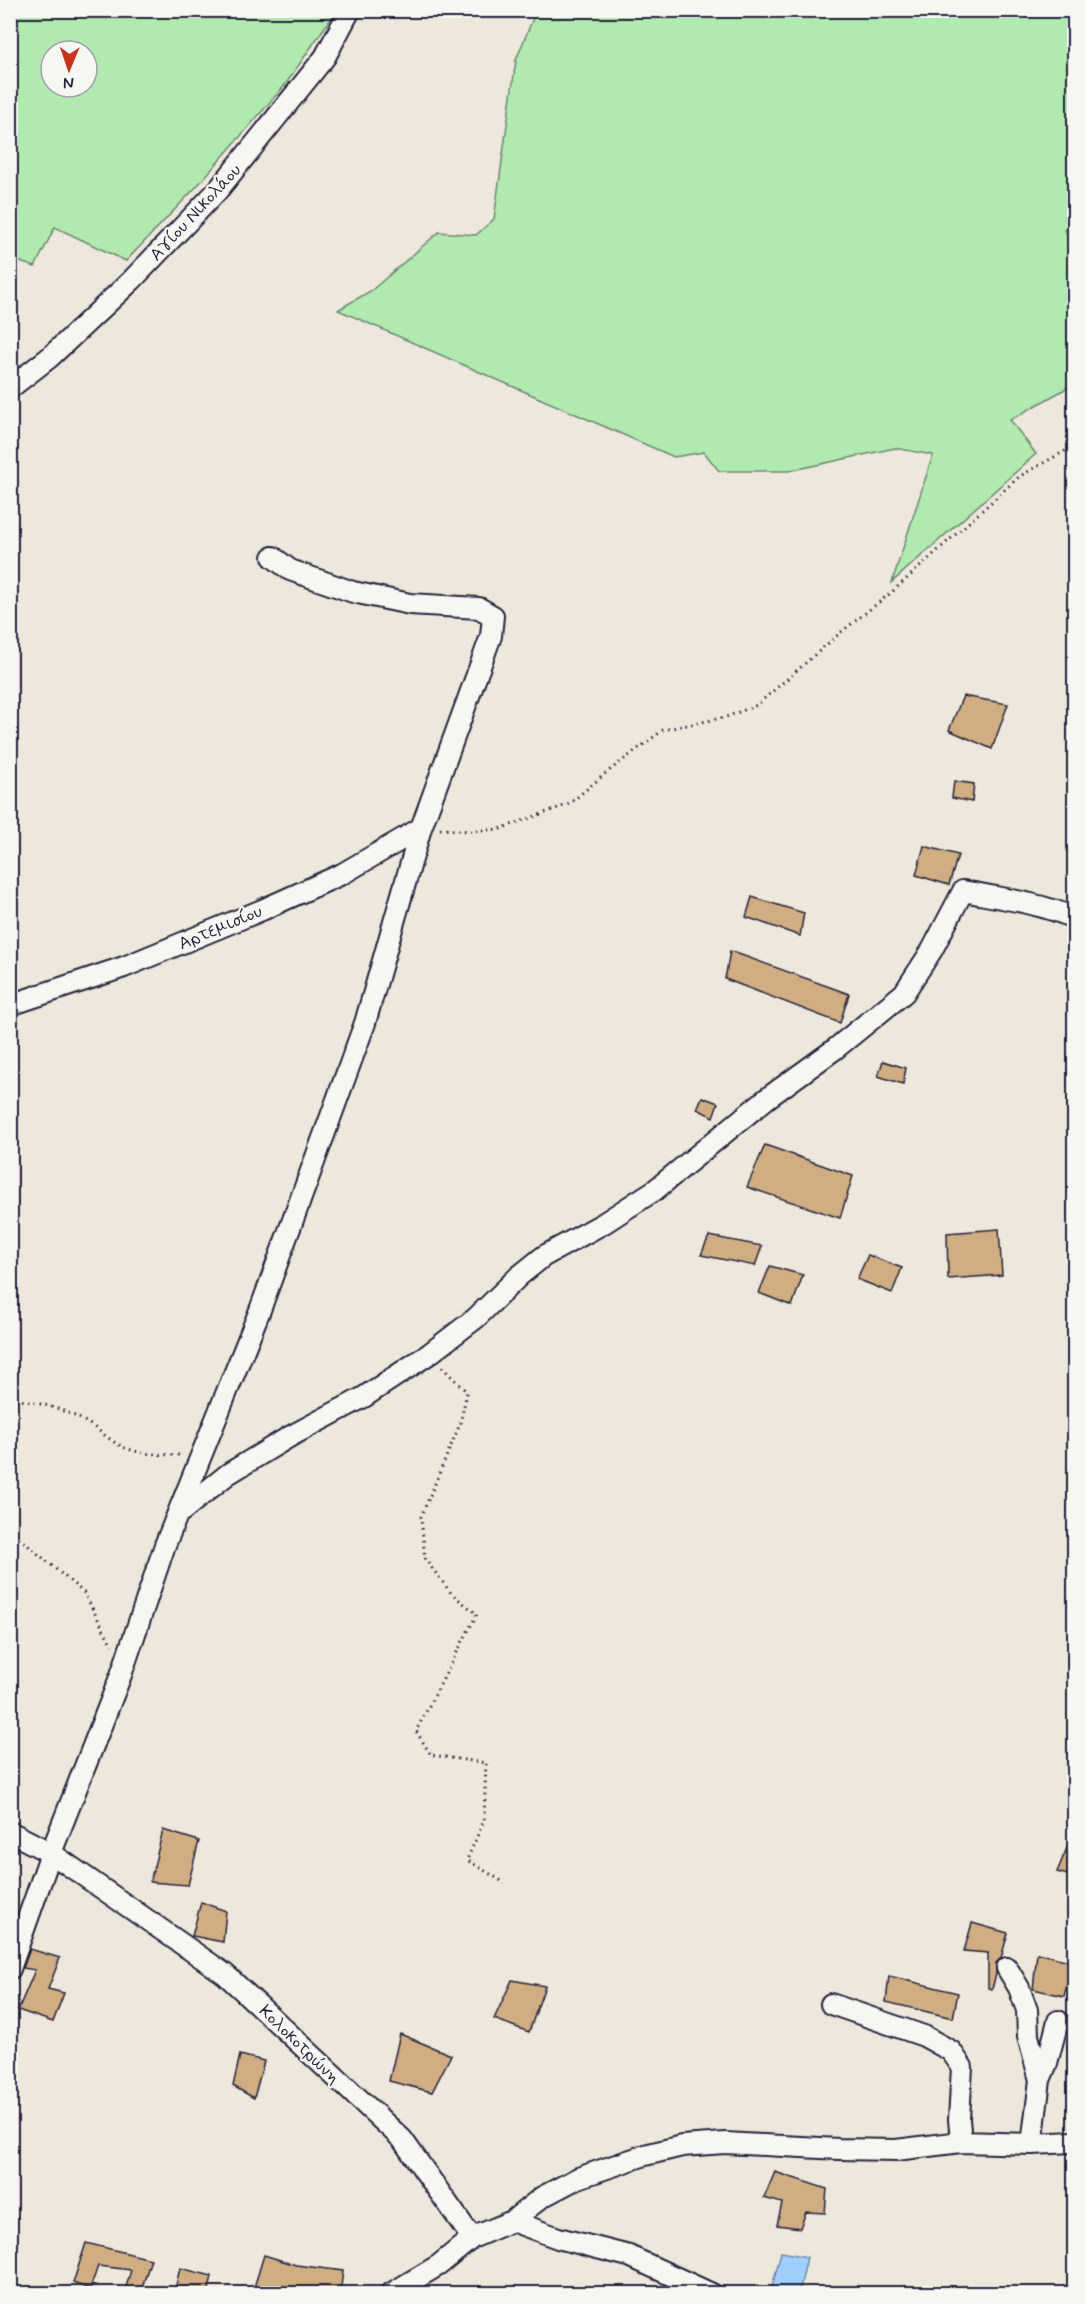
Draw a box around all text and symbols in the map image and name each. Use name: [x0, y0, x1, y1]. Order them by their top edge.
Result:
north arrow: [39, 39, 99, 99]
text: N: [63, 72, 74, 93]
street label: Αγίου Νικολάου: [144, 159, 247, 266]
street label: Αρτεμισίου: [175, 900, 266, 956]
street label: Κολοκοτρώνη: [253, 2000, 345, 2090]

